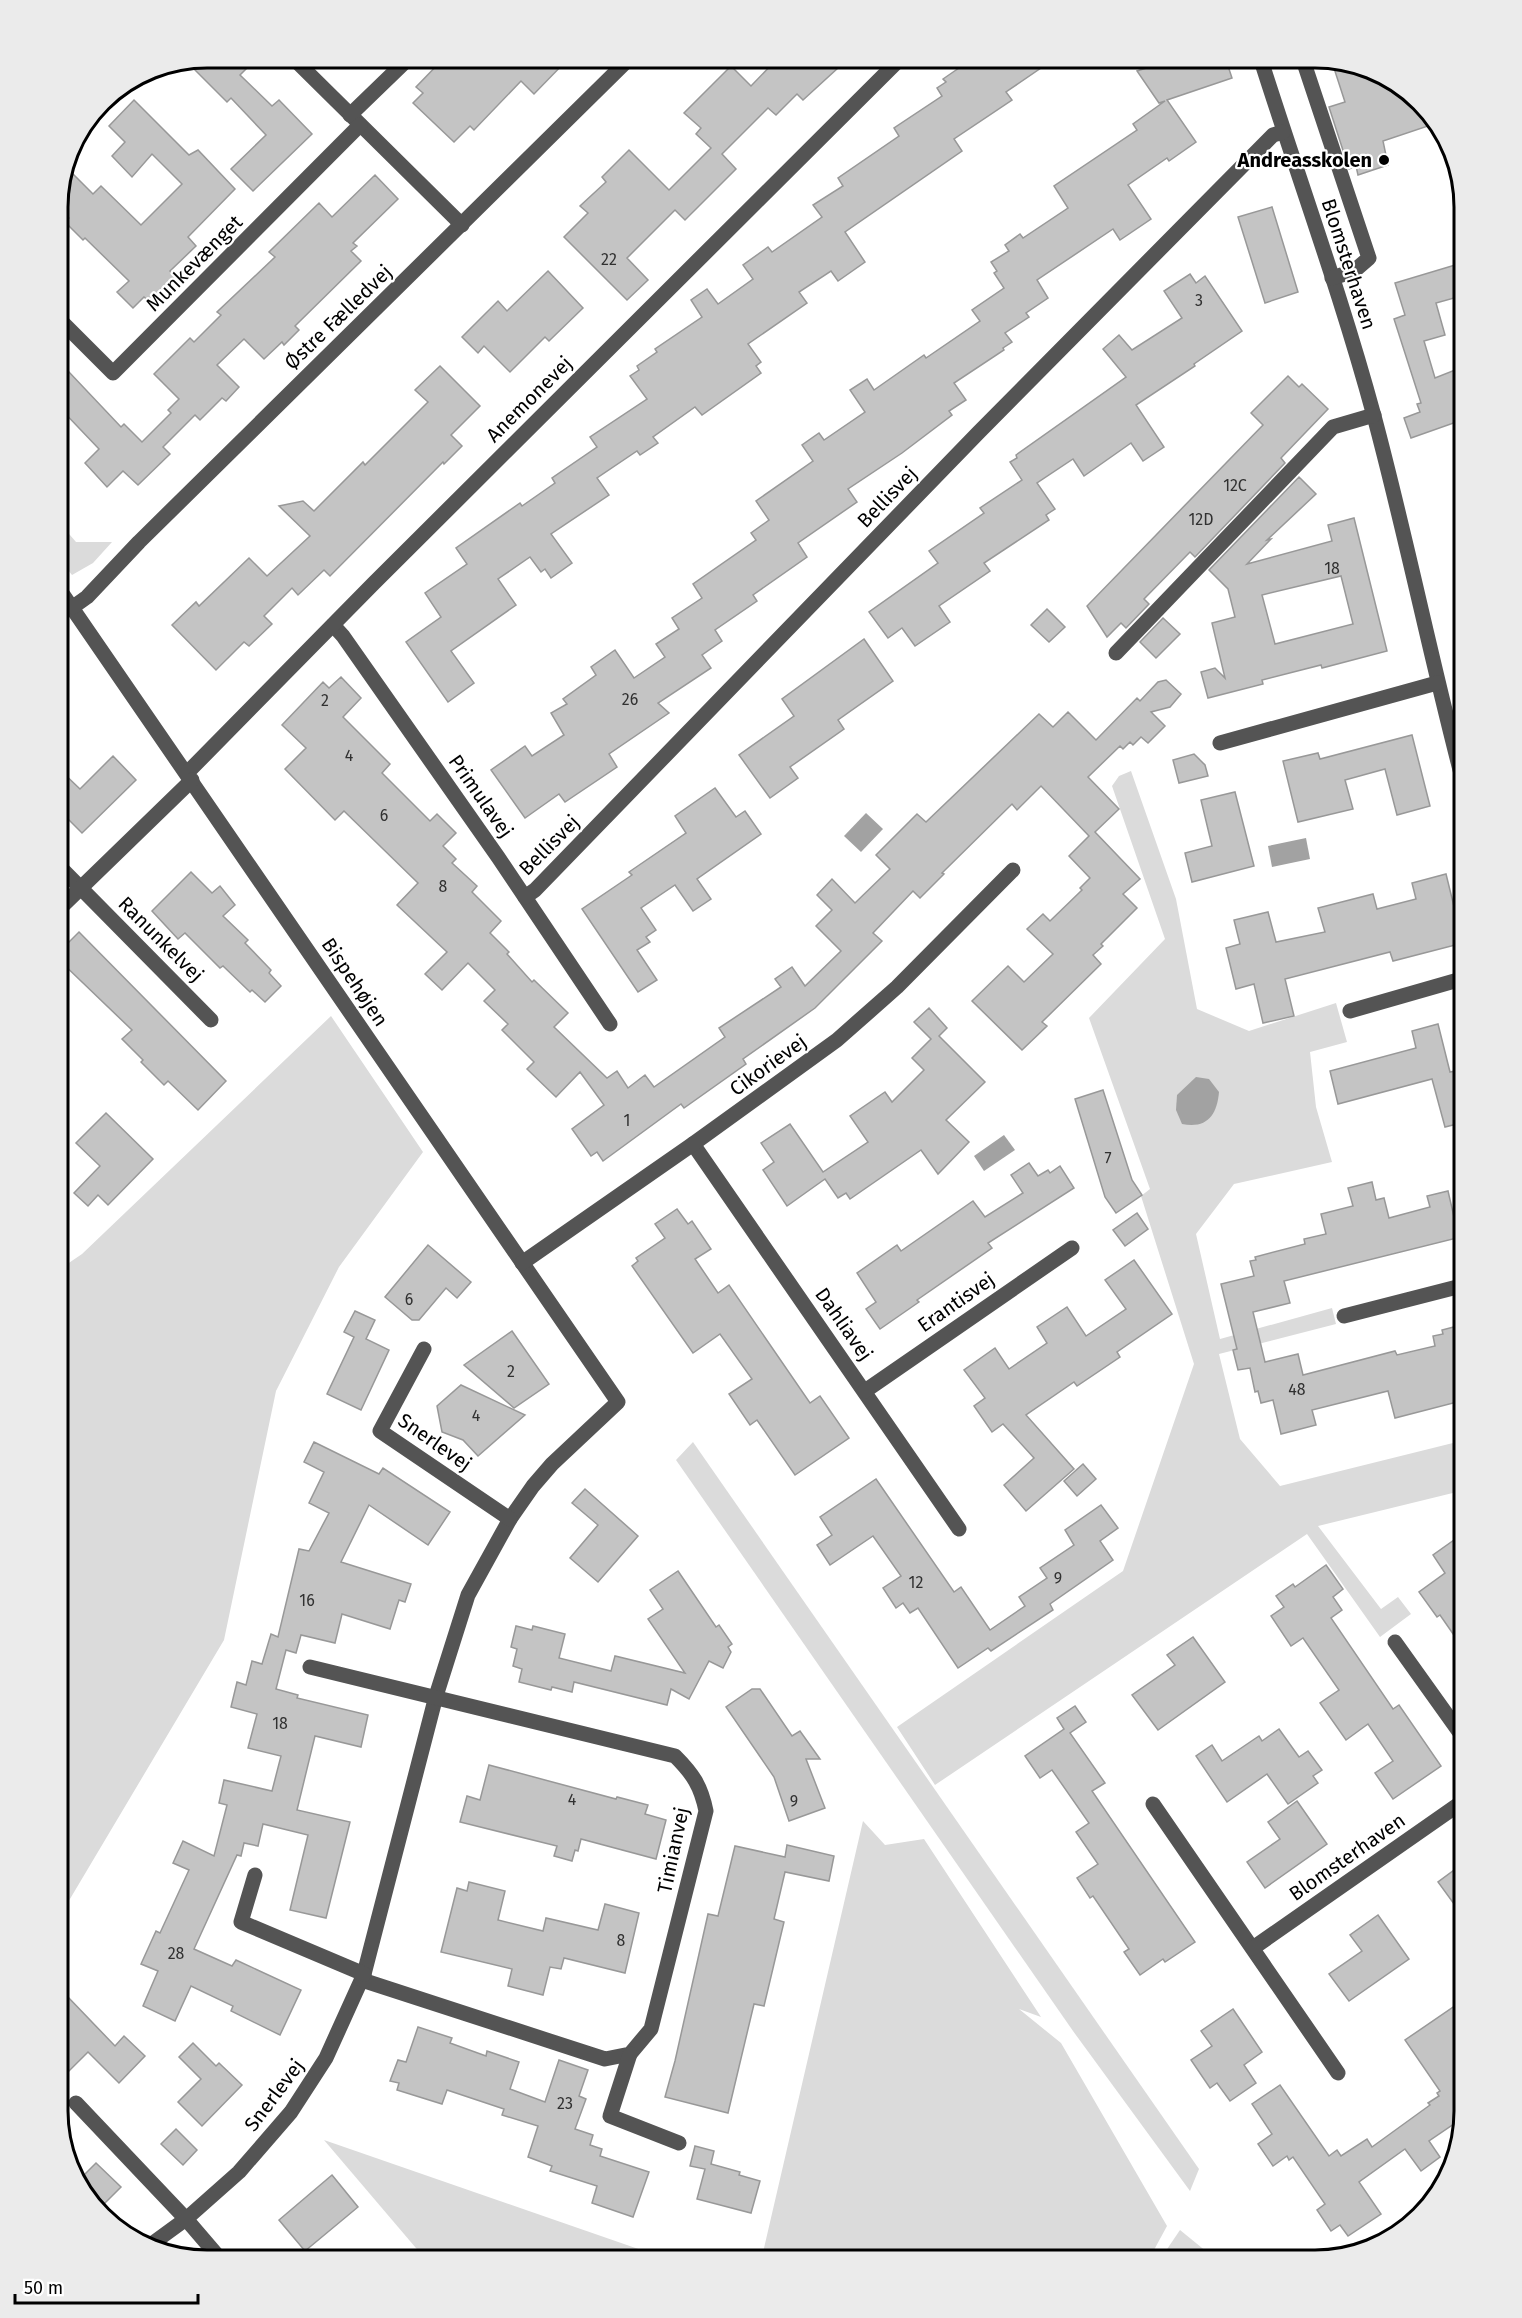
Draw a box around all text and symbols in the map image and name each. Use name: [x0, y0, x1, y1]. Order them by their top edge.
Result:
place label: Andreasskolen: [1237, 148, 1372, 172]
marker: Andreasskolen: [1377, 153, 1391, 167]
street label: Blomsterhaven: [1317, 195, 1381, 333]
street label: Munkevænget: [141, 209, 248, 316]
house number: 22: [601, 250, 617, 269]
street label: Østre Fælledvej: [279, 260, 397, 374]
house number: 3: [1195, 291, 1203, 310]
street label: Anemonevej: [481, 351, 577, 447]
street label: Bellisvej: [852, 461, 922, 533]
house number: 12C: [1223, 476, 1247, 495]
house number: 12D: [1188, 510, 1214, 529]
house number: 18: [1324, 559, 1340, 578]
house number: 26: [622, 690, 638, 709]
house number: 2: [321, 691, 329, 710]
house number: 4: [345, 746, 354, 765]
street label: Primulavej: [444, 750, 518, 842]
house number: 6: [380, 806, 388, 825]
street label: Bellisvej: [514, 810, 584, 880]
house number: 8: [439, 877, 448, 896]
street label: Ranunkelvej: [113, 891, 209, 987]
street label: Bispehøjen: [317, 933, 393, 1031]
street label: Cikorievej: [725, 1029, 811, 1101]
house number: 1: [624, 1111, 630, 1130]
house number: 7: [1104, 1149, 1112, 1168]
street label: Erantisvej: [913, 1267, 999, 1337]
street label: Dahliavej: [810, 1283, 878, 1365]
house number: 6: [405, 1290, 413, 1309]
house number: 2: [507, 1362, 515, 1381]
house number: 48: [1288, 1380, 1306, 1399]
house number: 4: [472, 1406, 481, 1425]
street label: Snerlevej: [394, 1408, 476, 1476]
house number: 9: [1054, 1569, 1062, 1588]
house number: 12: [909, 1573, 923, 1592]
house number: 16: [299, 1591, 315, 1610]
house number: 18: [272, 1714, 288, 1733]
house number: 4: [568, 1790, 577, 1809]
house number: 9: [790, 1792, 798, 1811]
street label: Timianvej: [652, 1805, 694, 1895]
street label: Blomsterhaven: [1284, 1808, 1410, 1906]
house number: 8: [617, 1931, 626, 1950]
house number: 28: [168, 1944, 185, 1963]
street label: Snerlevej: [239, 2054, 309, 2136]
house number: 23: [557, 2094, 573, 2113]
scale bar: [15, 2267, 198, 2305]
text: 50 m: [24, 2277, 63, 2299]

